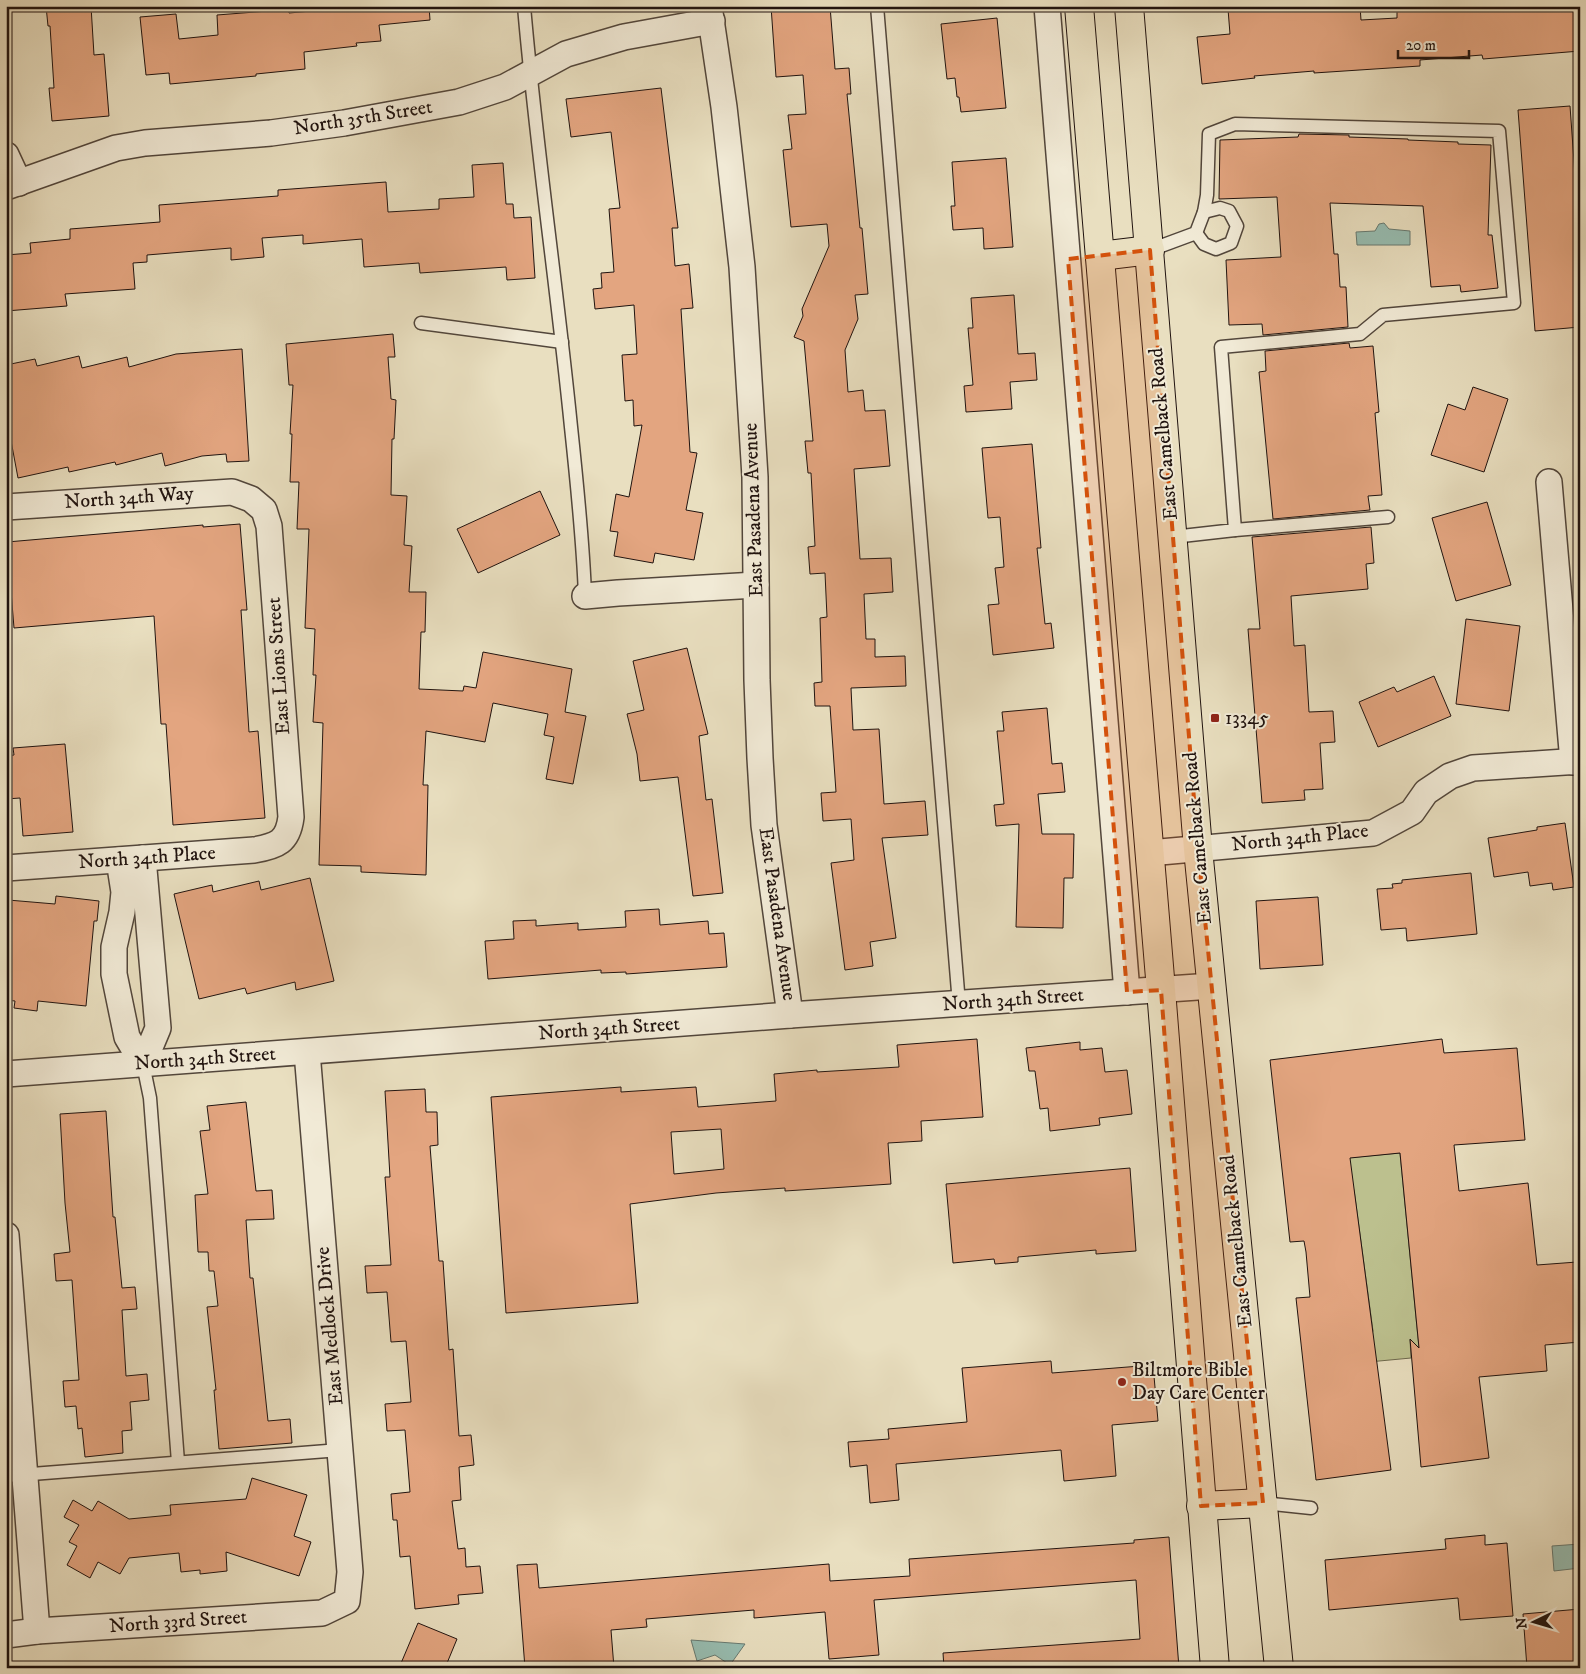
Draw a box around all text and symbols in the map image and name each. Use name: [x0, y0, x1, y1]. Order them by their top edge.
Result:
scale bar: [1398, 28, 1470, 60]
text: 20 m: [1406, 36, 1436, 55]
street label: North 35th Street: [292, 95, 434, 141]
street label: East Camelback Road: [1144, 347, 1184, 521]
street label: East Pasadena Avenue: [738, 422, 770, 598]
street label: North 34th Way: [64, 481, 195, 515]
street label: East Lions Street: [262, 596, 296, 736]
place label: 13345: [1225, 706, 1269, 731]
marker: 13345: [1209, 712, 1221, 724]
street label: East Camelback Road: [1178, 751, 1218, 925]
street label: North 34th Place: [1230, 818, 1370, 858]
street label: East Pasadena Avenue: [752, 826, 802, 1002]
street label: North 34th Place: [78, 841, 216, 875]
street label: North 34th Street: [941, 983, 1085, 1017]
street label: North 34th Street: [537, 1012, 681, 1046]
street label: North 34th Street: [133, 1042, 277, 1076]
street label: East Camelback Road: [1216, 1154, 1258, 1328]
street label: East Medlock Drive: [311, 1246, 349, 1406]
place label: Biltmore Bible Day Care Center: [1132, 1358, 1265, 1406]
marker: Biltmore Bible Day Care Center: [1116, 1376, 1128, 1388]
north arrow: [1508, 1596, 1558, 1646]
street label: North 33rd Street: [108, 1605, 248, 1639]
text: N: [1513, 1616, 1532, 1630]

